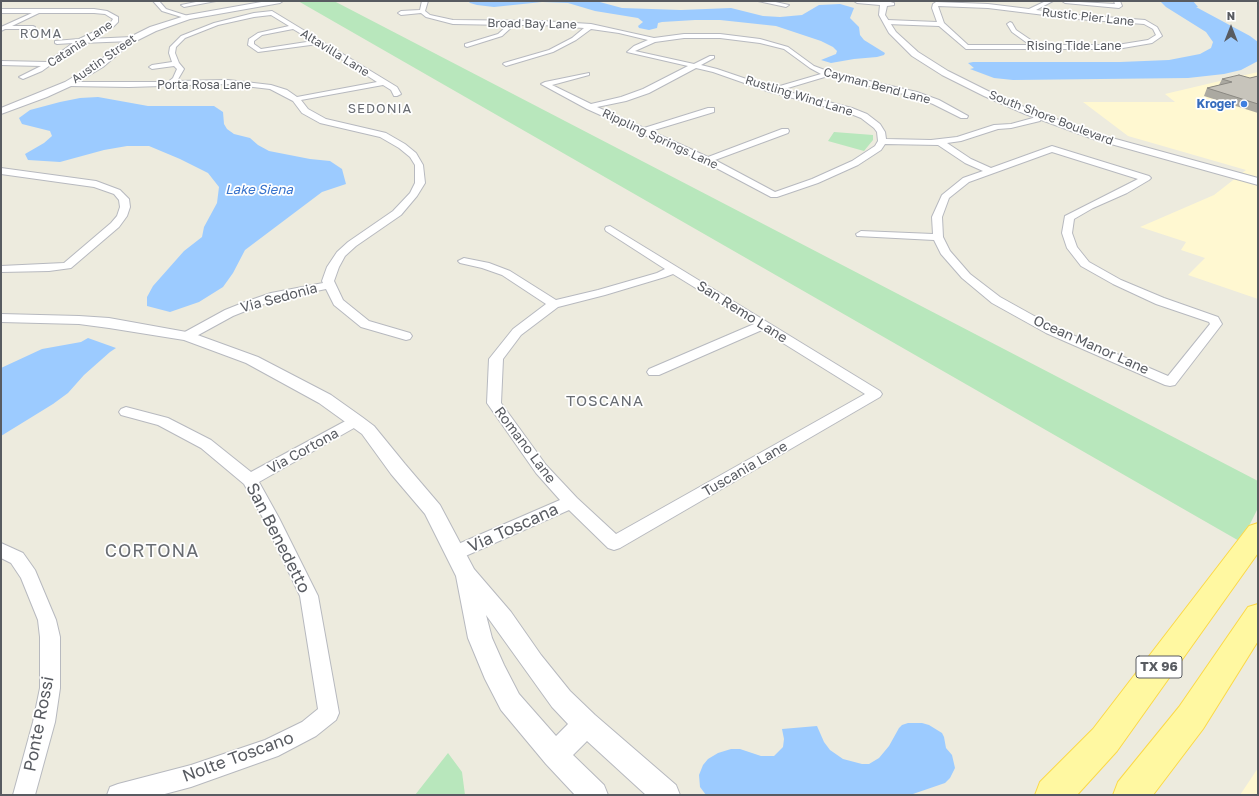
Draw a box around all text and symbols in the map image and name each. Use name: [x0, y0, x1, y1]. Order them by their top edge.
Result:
street label: Rustic Pier Lane: [1041, 5, 1135, 29]
north arrow: [1211, 8, 1251, 48]
text: N: [1227, 9, 1235, 22]
street label: Broad Bay Lane: [487, 16, 577, 32]
street label: Catania Lane: [45, 18, 115, 70]
district label: ROMA: [20, 26, 62, 42]
street label: Altavilla Lane: [298, 26, 372, 80]
street label: Austin Street: [69, 31, 139, 87]
street label: Rising Tide Lane: [1027, 39, 1121, 53]
street label: Cayman Bend Lane: [822, 65, 932, 107]
street label: Rustling Wind Lane: [743, 73, 855, 119]
street label: Porta Rosa Lane: [157, 78, 251, 92]
street label: South Shore Boulevard: [987, 88, 1115, 148]
place label: Kroger: [1196, 97, 1236, 111]
marker: Kroger: [1239, 99, 1249, 109]
district label: SEDONIA: [348, 101, 412, 117]
street label: Rippling Springs Lane: [600, 106, 720, 172]
water label: Lake Siena: [225, 182, 293, 198]
street label: San Remo Lane: [694, 277, 790, 347]
street label: Via Sedonia: [239, 280, 319, 316]
street label: Ocean Manor Lane: [1031, 312, 1151, 378]
district label: TOSCANA: [566, 392, 644, 410]
street label: Romano Lane: [491, 403, 559, 487]
street label: Via Cortona: [265, 425, 341, 477]
street label: Tuscania Lane: [699, 438, 791, 500]
street label: San Benedetto: [242, 480, 314, 596]
street label: Via Toscana: [465, 499, 561, 557]
district label: CORTONA: [105, 540, 199, 562]
road number: TX 96: [1136, 656, 1182, 678]
street label: Ponte Rossi: [20, 675, 58, 773]
street label: Nolte Toscano: [180, 727, 296, 787]

